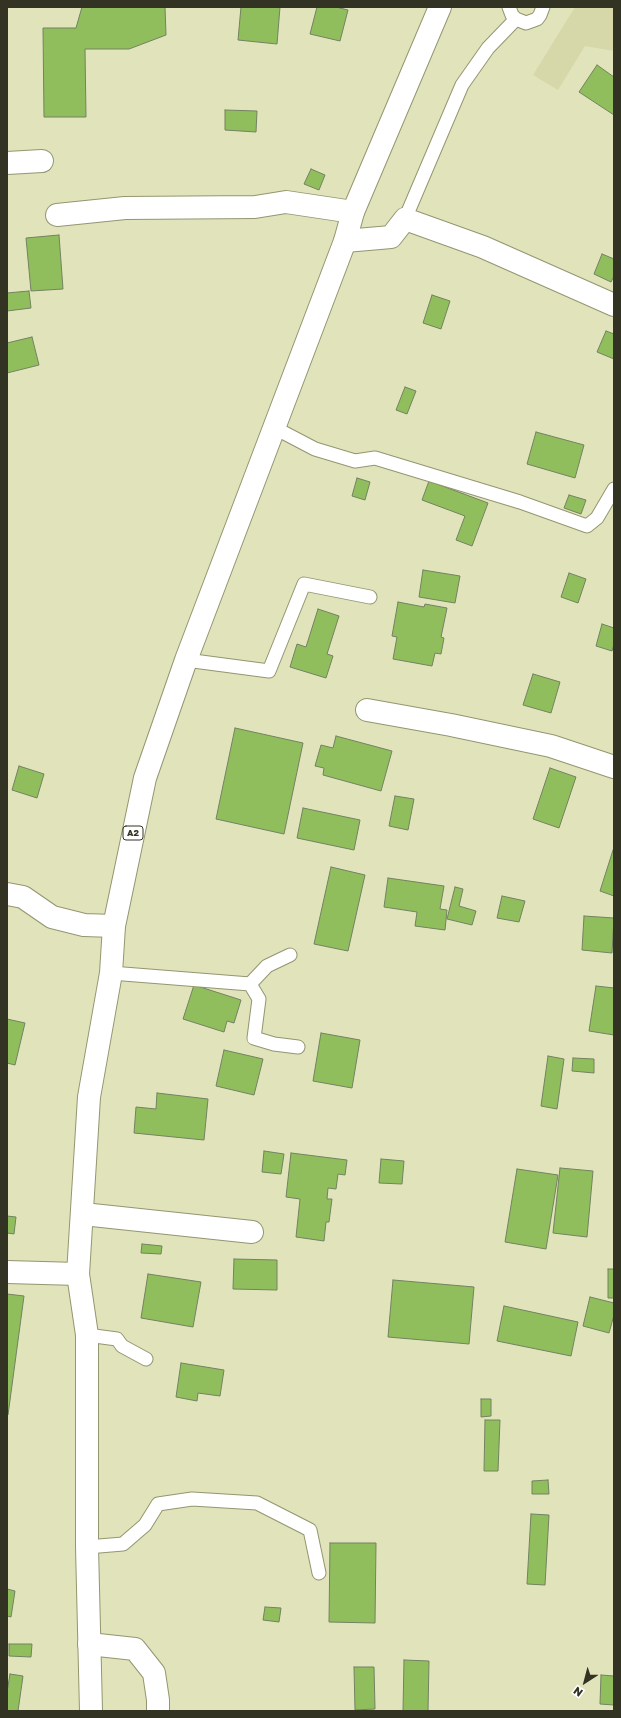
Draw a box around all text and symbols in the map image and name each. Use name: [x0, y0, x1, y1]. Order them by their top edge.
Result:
road number: A2: [123, 826, 143, 840]
north arrow: [565, 1662, 605, 1702]
text: N: [570, 1684, 585, 1700]

